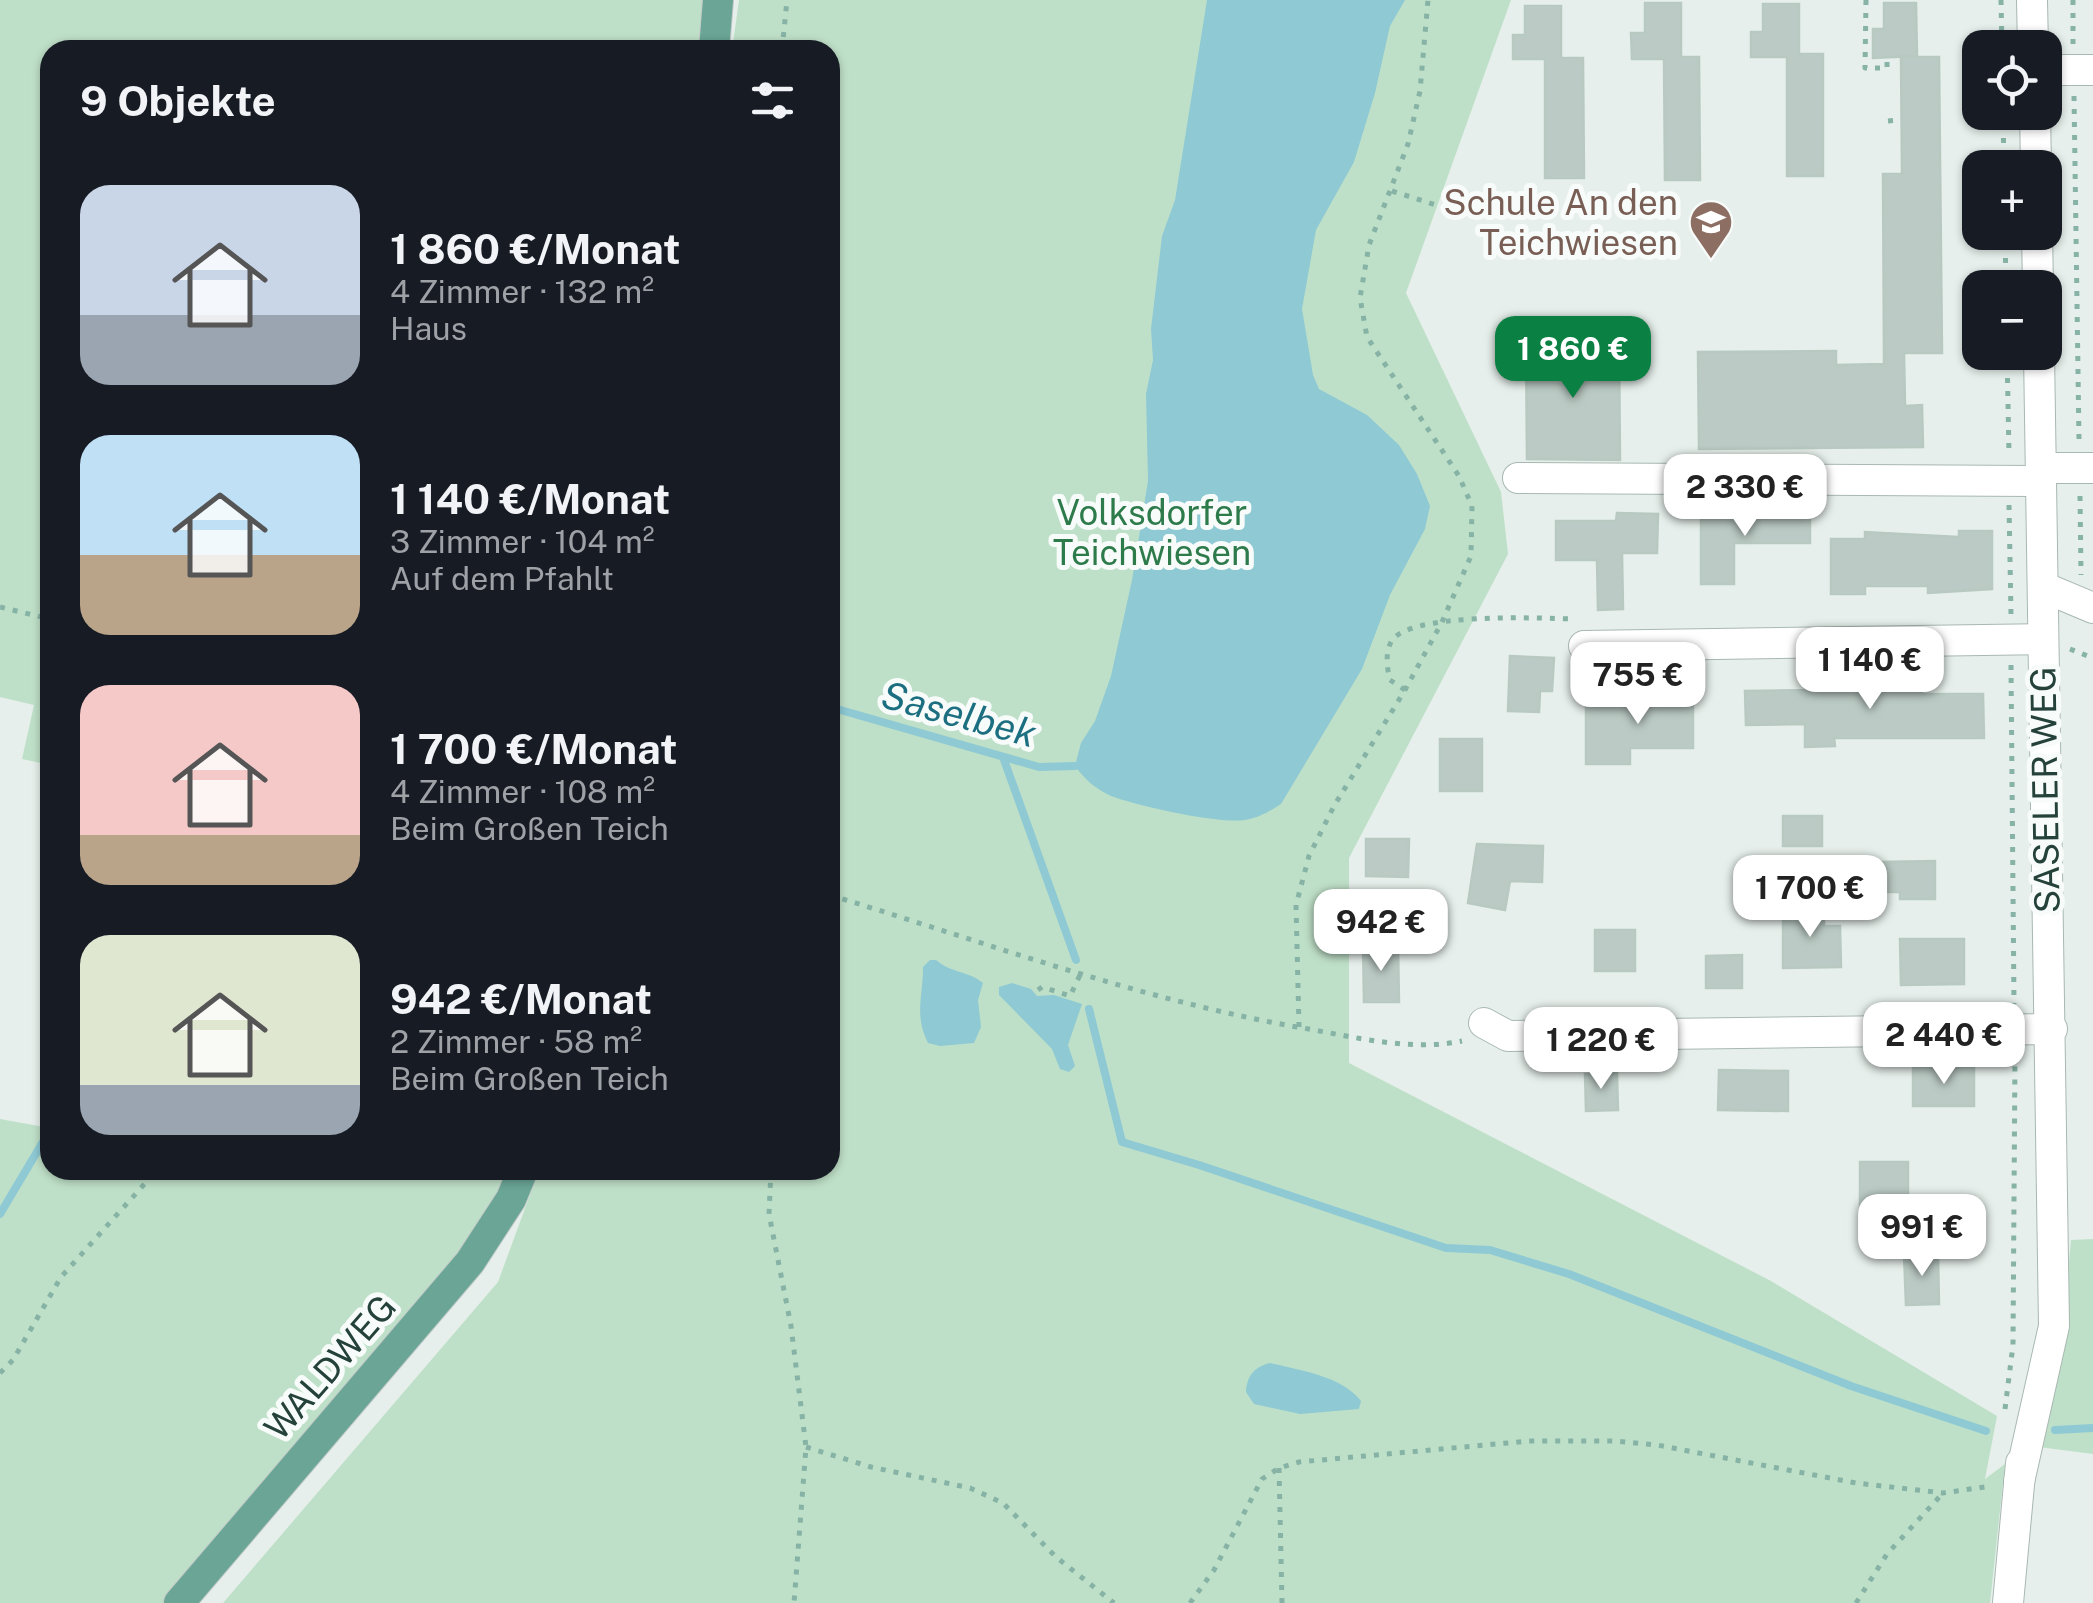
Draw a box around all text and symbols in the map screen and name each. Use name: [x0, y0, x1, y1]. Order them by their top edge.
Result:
map controls: [1962, 30, 2062, 370]
button: locate: [1962, 30, 2062, 130]
icon: filters: [745, 73, 800, 128]
text: 9 Objekte: [80, 76, 276, 125]
button: +: [1962, 150, 2062, 250]
place label: Schule An den Teichwiesen: [1443, 182, 1678, 263]
school or university icon: Schule An den Teichwiesen: [1688, 199, 1734, 260]
text: 1 860 €/Monat: [390, 224, 680, 273]
icon: home: [160, 225, 280, 345]
button: −: [1962, 270, 2062, 370]
text: 4 Zimmer · 132 m²: [390, 273, 654, 310]
text: Haus: [390, 310, 467, 347]
pin: 1 860 €: [1481, 316, 1665, 401]
text: 1 860 €: [1517, 330, 1629, 367]
pin: 2 330 €: [1653, 454, 1837, 539]
text: 2 330 €: [1686, 468, 1804, 505]
text: 1 140 €/Monat: [390, 474, 670, 523]
icon: home: [160, 475, 280, 595]
park label: Volksdorfer Teichwiesen: [1053, 492, 1251, 573]
text: 3 Zimmer · 104 m²: [390, 523, 654, 560]
text: Auf dem Pfahlt: [390, 560, 614, 597]
pin: 1 140 €: [1778, 627, 1962, 712]
text: 1 140 €: [1818, 641, 1922, 678]
pin: 755 €: [1568, 642, 1708, 727]
text: 755 €: [1592, 656, 1684, 693]
street label: SASELER WEG: [2022, 666, 2068, 914]
water label: Saselbek: [877, 672, 1042, 756]
text: 1 700 €/Monat: [390, 724, 678, 773]
icon: home: [160, 725, 280, 845]
text: 4 Zimmer · 108 m²: [390, 773, 655, 810]
text: Beim Großen Teich: [390, 810, 669, 847]
pin: 1 700 €: [1718, 855, 1902, 940]
text: 1 700 €: [1755, 869, 1865, 906]
pin: 942 €: [1311, 889, 1451, 974]
text: 942 €: [1336, 903, 1426, 940]
text: 942 €/Monat: [390, 974, 652, 1023]
icon: home: [160, 975, 280, 1095]
pin: 2 440 €: [1852, 1002, 2036, 1087]
pin: 1 220 €: [1509, 1007, 1693, 1092]
text: 2 440 €: [1885, 1016, 2003, 1053]
text: 1 220 €: [1546, 1021, 1656, 1058]
text: 2 Zimmer · 58 m²: [390, 1023, 642, 1060]
text: Beim Großen Teich: [390, 1060, 669, 1097]
pin: 991 €: [1852, 1194, 1992, 1279]
text: 991 €: [1880, 1208, 1964, 1245]
street label: WALDWEG: [256, 1286, 404, 1448]

